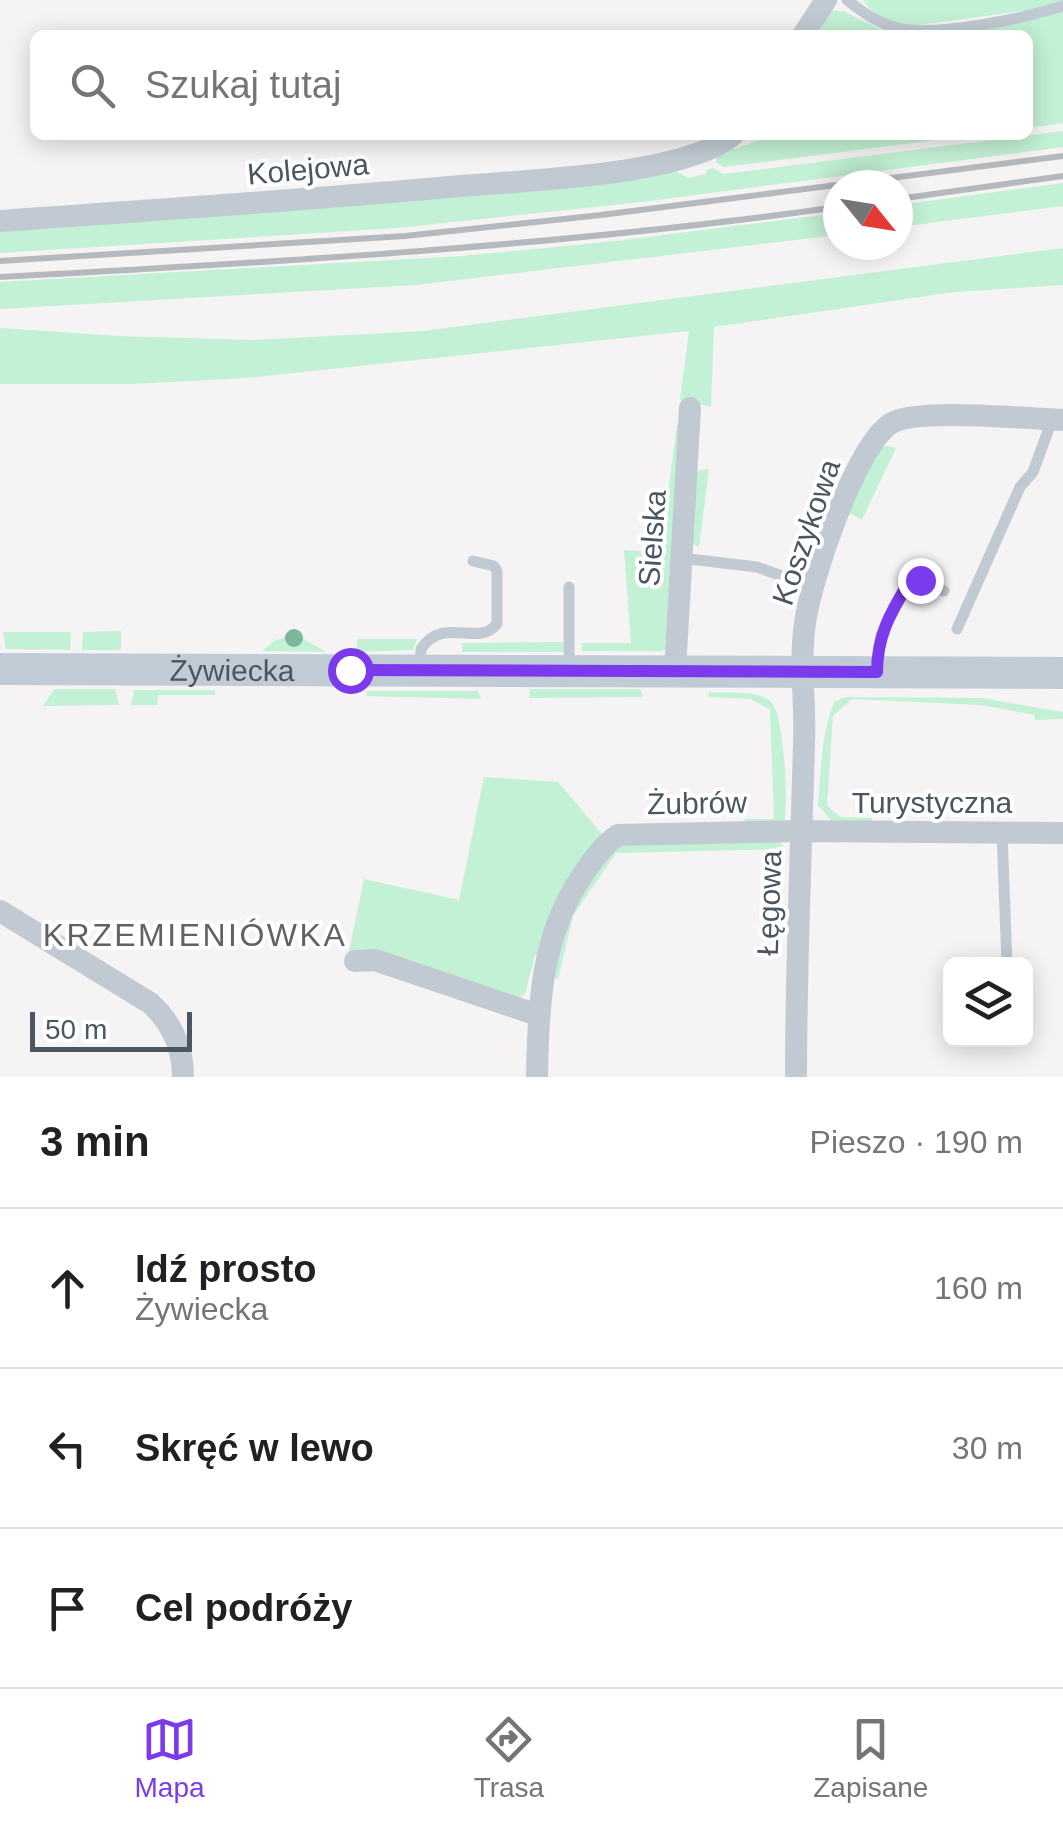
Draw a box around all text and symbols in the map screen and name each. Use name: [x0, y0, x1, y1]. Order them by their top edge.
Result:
search box: [30, 30, 1033, 140]
icon: search: [65, 58, 120, 113]
text: Szukaj tutaj: [145, 64, 341, 106]
street label: Kolejowa: [246, 147, 370, 191]
north arrow: [823, 170, 913, 260]
street label: Koszykowa: [766, 455, 846, 609]
street label: Sielska: [632, 488, 672, 587]
route end: [898, 558, 944, 604]
route start: [328, 648, 374, 694]
street label: Żywiecka: [169, 653, 295, 687]
street label: Żubrów: [647, 786, 748, 820]
street label: Turystyczna: [852, 786, 1013, 819]
street label: Łęgowa: [751, 850, 787, 956]
district label: KRZEMIENIÓWKA: [43, 917, 347, 953]
map controls: [943, 957, 1033, 1047]
button: layers: [943, 957, 1033, 1047]
scale bar: [30, 1007, 192, 1052]
text: 50 m: [45, 1014, 107, 1045]
text: 3 min: [40, 1118, 150, 1165]
text: Pieszo · 190 m: [810, 1124, 1023, 1160]
text: Idź prosto: [135, 1248, 317, 1290]
icon: ahead: [40, 1261, 95, 1316]
text: 160 m: [934, 1270, 1023, 1306]
text: Żywiecka: [135, 1291, 268, 1327]
icon: left: [40, 1421, 95, 1476]
text: Skręć w lewo: [135, 1427, 374, 1469]
text: 30 m: [952, 1430, 1023, 1466]
icon: arrive: [40, 1581, 95, 1636]
text: Cel podróży: [135, 1587, 352, 1629]
tab: Mapa: [135, 1712, 205, 1804]
tab: Trasa: [474, 1712, 544, 1804]
tab: Zapisane: [813, 1712, 928, 1804]

